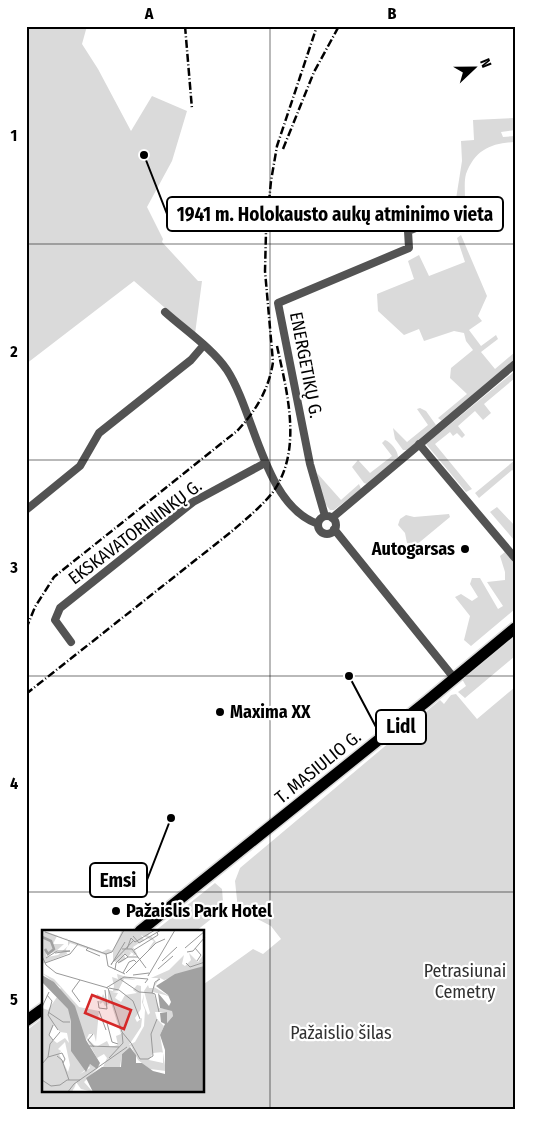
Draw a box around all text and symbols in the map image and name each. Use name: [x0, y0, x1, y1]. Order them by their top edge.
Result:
text: A: [144, 4, 154, 23]
text: B: [388, 4, 397, 23]
north arrow: [448, 42, 498, 92]
text: N: [476, 56, 495, 70]
text: 1: [11, 126, 17, 145]
callout: 1941 m. Holokausto aukų atminimo vieta: [167, 197, 503, 231]
text: 1941 m. Holokausto aukų atminimo vieta: [177, 203, 493, 226]
street label: ENERGETIKŲ G.: [285, 310, 327, 420]
text: 2: [9, 342, 18, 361]
street label: EKSKAVATORININKŲ G.: [64, 475, 206, 589]
place label: Autogarsas: [371, 538, 455, 560]
marker: Autogarsas: [459, 543, 471, 555]
text: 3: [9, 558, 18, 577]
place label: Maxima XX: [230, 701, 311, 723]
marker: Maxima XX: [214, 706, 226, 718]
callout: Lidl: [376, 710, 426, 744]
text: Lidl: [386, 715, 416, 738]
street label: T. MASIULIO G.: [271, 726, 366, 808]
text: 4: [10, 774, 18, 793]
callout: Emsi: [90, 863, 147, 897]
text: Emsi: [100, 869, 136, 892]
place label: Pažaislis Park Hotel: [126, 900, 272, 922]
marker: Pažaislis Park Hotel: [110, 905, 122, 917]
inset map: [42, 930, 205, 1092]
park label: Petrasiunai Cemetry: [424, 960, 506, 1003]
text: 5: [10, 990, 18, 1009]
park label: Pažaislio šilas: [290, 1022, 392, 1044]

